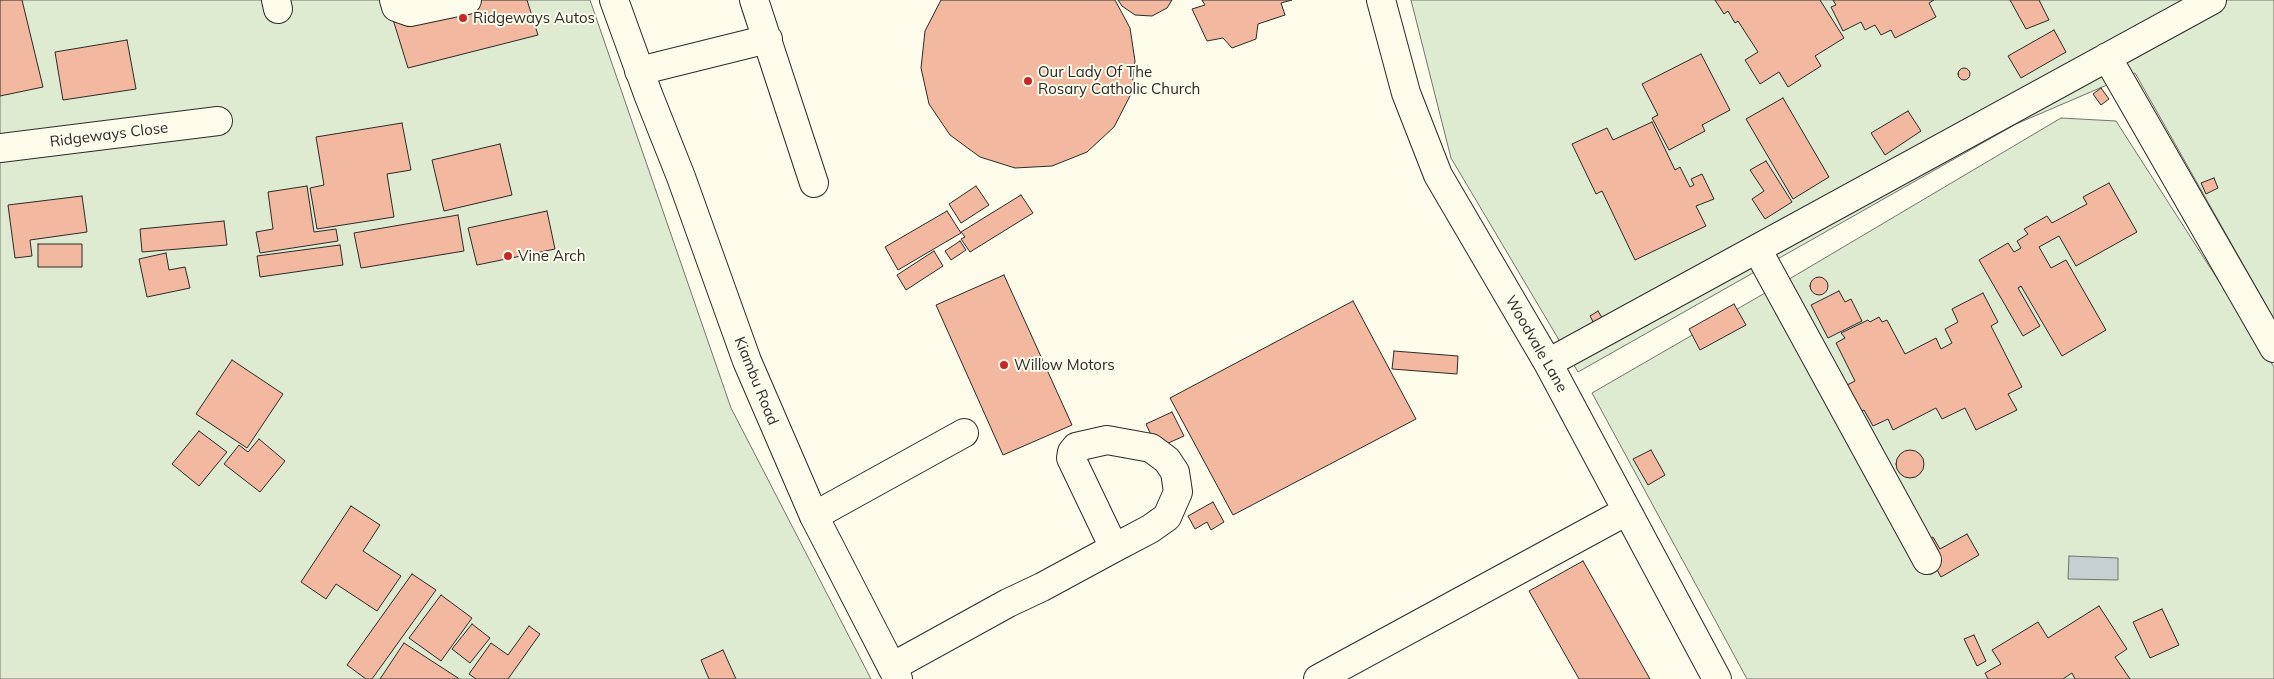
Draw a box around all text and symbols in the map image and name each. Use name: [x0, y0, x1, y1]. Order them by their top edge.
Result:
place label: Ridgeways Autos: [473, 9, 595, 27]
marker: Ridgeways Autos: [457, 12, 469, 24]
place label: Our Lady Of The Rosary Catholic Church: [1038, 63, 1200, 98]
marker: Our Lady Of The Rosary Catholic Church: [1022, 75, 1034, 87]
street label: Ridgeways Close: [49, 119, 169, 151]
place label: Vine Arch: [518, 247, 585, 265]
marker: Vine Arch: [502, 250, 514, 262]
street label: Woodvale Lane: [1501, 293, 1571, 395]
street label: Kiambu Road: [730, 334, 782, 428]
place label: Willow Motors: [1014, 356, 1115, 374]
marker: Willow Motors: [998, 359, 1010, 371]

